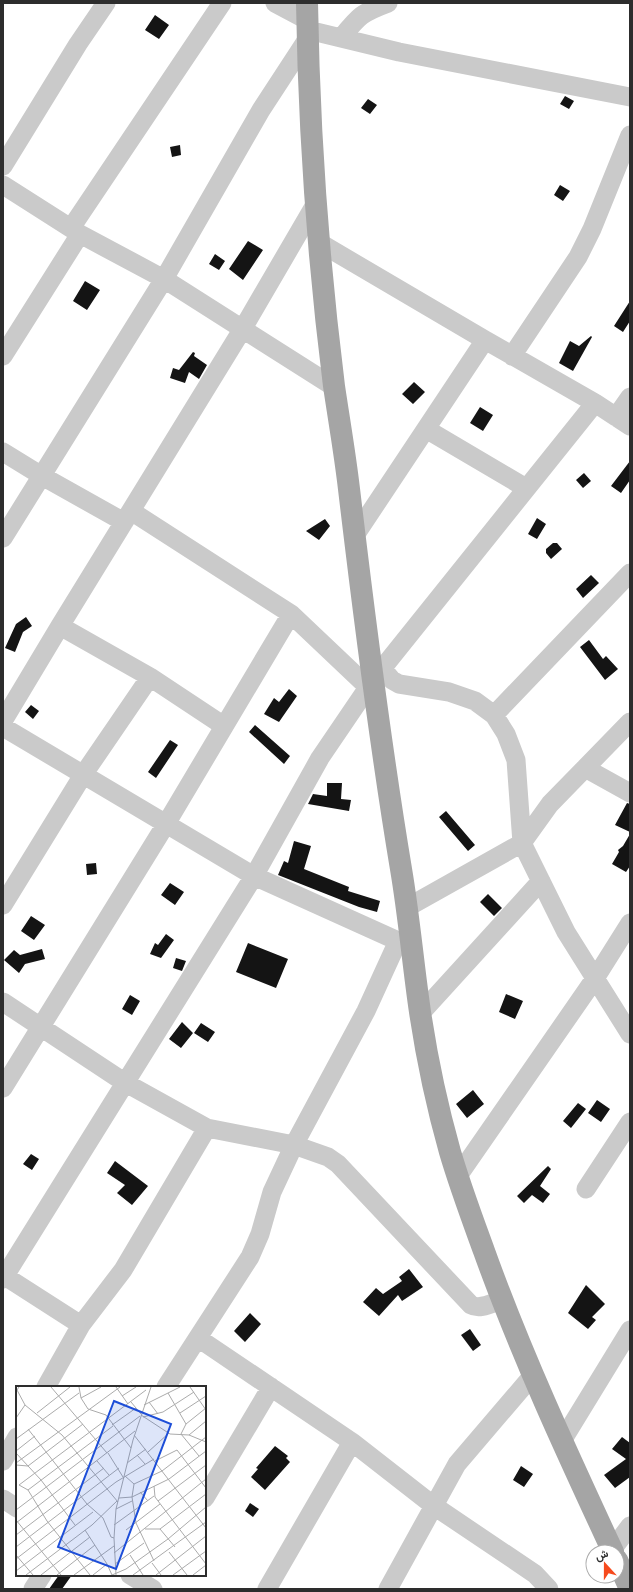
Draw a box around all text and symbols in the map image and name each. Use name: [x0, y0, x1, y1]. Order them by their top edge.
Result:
inset map: [16, 1386, 206, 1576]
north arrow: [585, 1544, 625, 1584]
text: ش: [593, 1547, 610, 1564]

